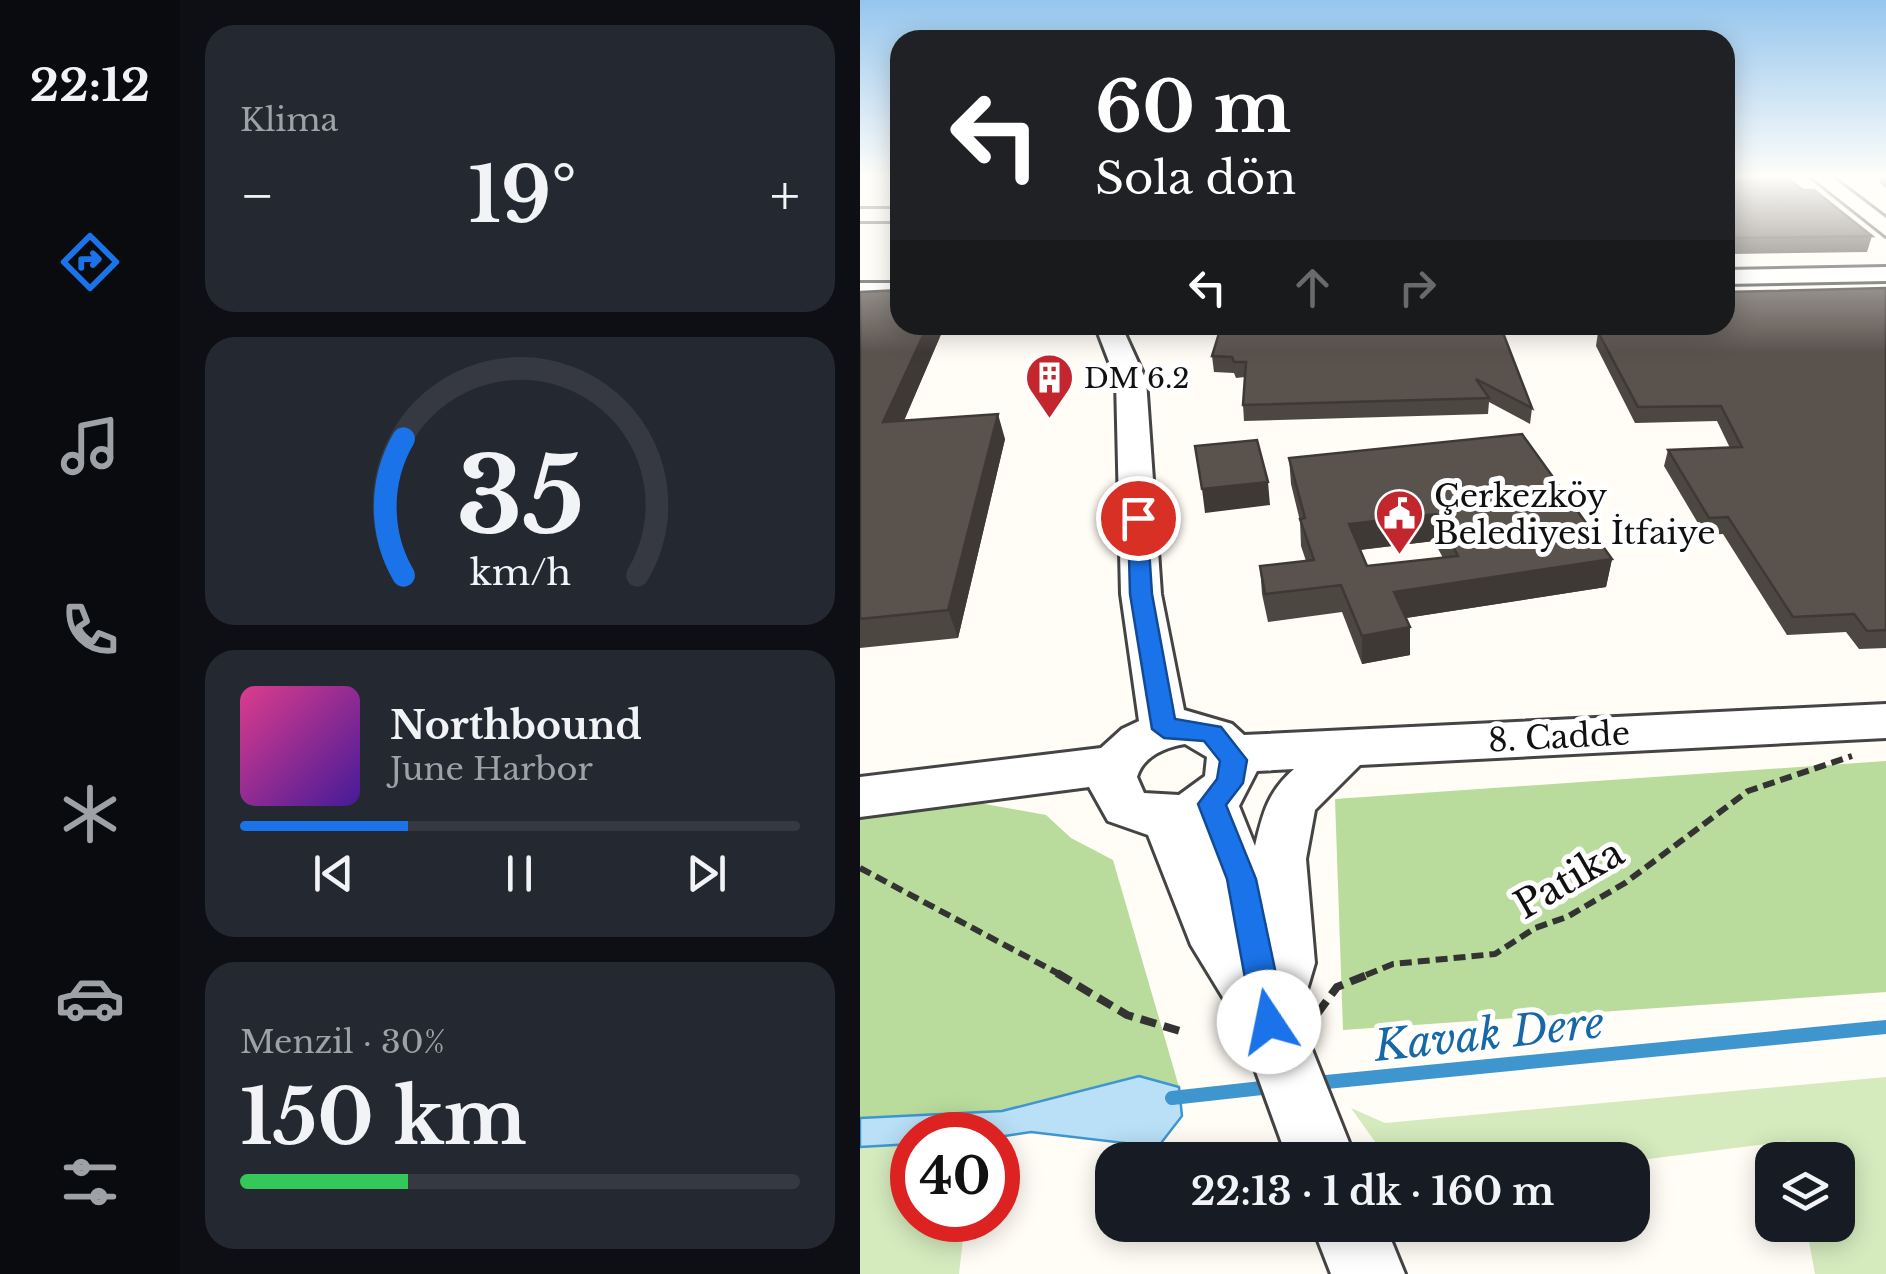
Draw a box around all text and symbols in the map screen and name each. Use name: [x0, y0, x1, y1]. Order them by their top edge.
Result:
text: 22:12: [30, 57, 150, 113]
text: 60 m: [1095, 64, 1291, 151]
icon: left: [930, 70, 1060, 200]
text: Klima: [240, 100, 338, 140]
text: 19°: [468, 149, 576, 242]
text: Sola dön: [1095, 150, 1296, 206]
text: −: [240, 162, 275, 230]
text: +: [770, 162, 800, 230]
icon: directions: [55, 227, 125, 297]
icon: left: [1180, 260, 1235, 315]
icon: ahead: [1285, 260, 1340, 315]
icon: right: [1390, 260, 1445, 315]
building icon: DM 6.2: [1023, 352, 1075, 420]
place label: DM 6.2: [1084, 361, 1190, 396]
icon: music: [55, 411, 125, 481]
text: 35: [456, 432, 584, 561]
pin: [1096, 476, 1181, 561]
place label: Çerkezköy Belediyesi İtfaiye: [1434, 476, 1716, 553]
public building icon: Çerkezköy Belediyesi İtfaiye: [1373, 488, 1425, 556]
icon: arrive: [1111, 491, 1166, 546]
text: km/h: [469, 550, 571, 595]
icon: phone: [55, 595, 125, 665]
text: Northbound: [390, 702, 642, 749]
street label: 8. Cadde: [1487, 713, 1631, 761]
text: June Harbor: [390, 749, 593, 789]
icon: climate: [55, 779, 125, 849]
street label: Patika: [1506, 828, 1633, 929]
icon: previous: [306, 846, 361, 901]
icon: pause: [492, 846, 547, 901]
icon: next: [679, 846, 734, 901]
icon: car: [55, 963, 125, 1033]
position arrow: [1217, 970, 1321, 1074]
water label: Kavak Dere: [1371, 996, 1606, 1072]
text: Menzil · 30%: [240, 1022, 445, 1062]
text: 150 km: [240, 1071, 527, 1164]
speed limit sign: 40: [890, 1112, 1020, 1242]
map controls: [1755, 1142, 1855, 1242]
button: layers: [1755, 1142, 1855, 1242]
icon: filters: [55, 1147, 125, 1217]
text: 22:13 · 1 dk · 160 m: [1191, 1168, 1554, 1215]

